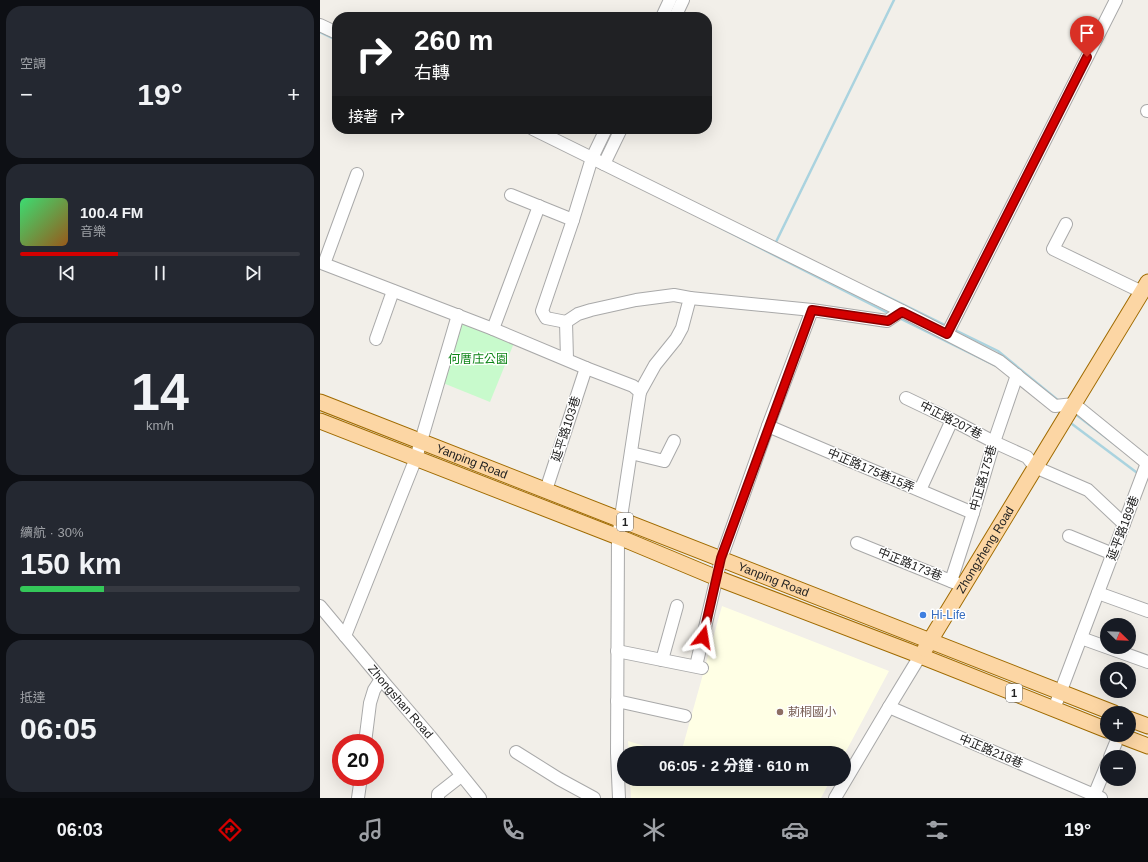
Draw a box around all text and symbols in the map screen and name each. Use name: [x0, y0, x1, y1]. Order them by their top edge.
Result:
pin: [1070, 16, 1104, 57]
icon: arrive: [1076, 22, 1098, 44]
text: 260 m: [414, 25, 493, 56]
icon: right: [348, 28, 400, 80]
text: 空調: [20, 56, 46, 71]
text: 右轉: [414, 63, 450, 83]
text: 19°: [137, 78, 183, 111]
text: −: [20, 82, 33, 107]
text: +: [287, 82, 300, 107]
icon: right: [386, 104, 408, 126]
text: 接著: [348, 108, 378, 125]
text: 100.4 FM: [80, 204, 143, 221]
text: 音樂: [80, 224, 106, 239]
icon: previous: [56, 262, 78, 284]
icon: pause: [149, 262, 171, 284]
icon: next: [242, 262, 264, 284]
park label: 何厝庄公園: [448, 352, 508, 366]
text: 14: [131, 363, 189, 421]
street label: 延平路103巷: [549, 394, 583, 464]
street label: 中正路207巷: [918, 398, 984, 442]
text: km/h: [146, 418, 174, 433]
street label: Yanping Road: [434, 441, 509, 482]
street label: 中正路175巷: [967, 443, 999, 513]
street label: 中正路175巷15弄: [825, 445, 917, 495]
street label: 延平路189巷: [1104, 494, 1142, 562]
street label: Zhongzheng Road: [954, 504, 1017, 596]
road number: 1: [617, 513, 633, 531]
text: 續航 · 30%: [20, 525, 84, 540]
street label: 中正路173巷: [876, 545, 944, 583]
text: 150 km: [20, 547, 122, 580]
street label: Yanping Road: [736, 559, 811, 600]
place label: Hi-Life: [931, 608, 966, 622]
marker: Hi-Life: [918, 610, 928, 620]
position arrow: [682, 616, 724, 658]
north arrow: [1100, 618, 1136, 654]
map controls: [1100, 618, 1136, 786]
street label: Zhongshan Road: [365, 662, 436, 741]
button: search: [1100, 662, 1136, 698]
road number: 1: [1006, 684, 1022, 702]
text: 抵達: [20, 690, 46, 705]
place label: 莿桐國小: [788, 705, 836, 719]
button: +: [1100, 706, 1136, 742]
marker: 莿桐國小: [775, 707, 785, 717]
text: 06:05: [20, 712, 97, 745]
street label: 中正路218巷: [957, 731, 1025, 771]
speed limit sign: 20: [332, 734, 384, 786]
button: −: [1100, 750, 1136, 786]
text: 06:05 · 2 分鐘 · 610 m: [659, 757, 809, 774]
icon: directions: [216, 816, 244, 844]
icon: music: [357, 816, 385, 844]
icon: phone: [499, 816, 527, 844]
icon: climate: [640, 816, 668, 844]
icon: car: [781, 816, 809, 844]
icon: filters: [923, 816, 951, 844]
text: 06:03: [57, 820, 103, 840]
text: 19°: [1064, 820, 1091, 840]

